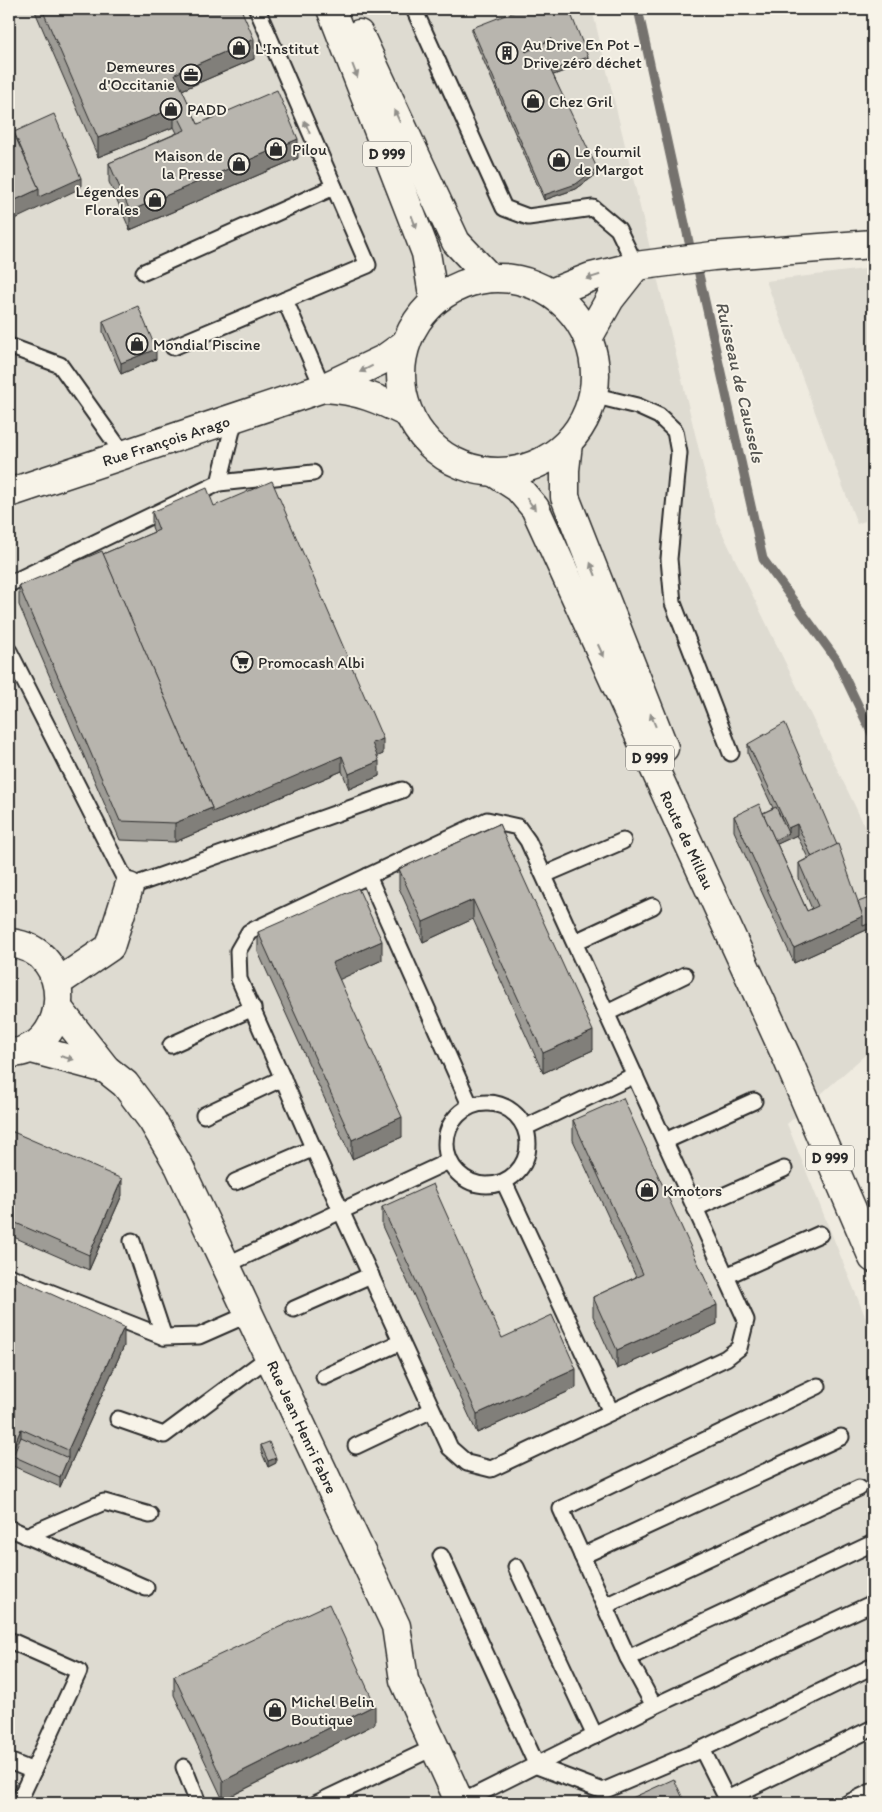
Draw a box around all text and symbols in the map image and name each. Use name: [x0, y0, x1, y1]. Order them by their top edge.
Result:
place label: Au Drive En Pot - Drive zéro déchet: [523, 35, 642, 72]
shop icon: L'Institut: [227, 36, 251, 60]
place label: L'Institut: [255, 39, 319, 58]
building icon: Au Drive En Pot - Drive zéro déchet: [495, 41, 519, 65]
place label: Demeures d'Occitanie: [99, 57, 175, 94]
office icon: Demeures d'Occitanie: [179, 63, 203, 87]
one-way arrow: [352, 63, 359, 78]
shop icon: Chez Gril: [521, 89, 545, 113]
place label: Chez Gril: [549, 92, 613, 111]
shop icon: PADD: [159, 97, 183, 121]
place label: PADD: [187, 100, 227, 119]
one-way arrow: [392, 108, 401, 123]
one-way arrow: [303, 120, 311, 134]
shop icon: Pilou: [264, 137, 288, 161]
place label: Pilou: [292, 140, 327, 159]
road number: D 999: [363, 142, 411, 166]
place label: Le fournil de Margot: [575, 142, 644, 179]
place label: Maison de la Presse: [154, 146, 223, 183]
shop icon: Le fournil de Margot: [547, 148, 571, 172]
shop icon: Maison de la Presse: [227, 152, 251, 176]
place label: Légendes Florales: [75, 182, 139, 219]
shop icon: Légendes Florales: [143, 188, 167, 212]
one-way arrow: [410, 215, 418, 229]
one-way arrow: [585, 274, 600, 282]
water label: Ruisseau de Caussels: [711, 299, 769, 466]
shop icon: Mondial Piscine: [125, 332, 149, 356]
place label: Mondial Piscine: [153, 335, 261, 354]
one-way arrow: [359, 365, 373, 373]
street label: Rue François Arago: [100, 411, 232, 471]
one-way arrow: [526, 497, 537, 510]
one-way arrow: [589, 562, 597, 576]
one-way arrow: [597, 644, 605, 658]
supermarket icon: Promocash Albi: [230, 650, 254, 674]
place label: Promocash Albi: [258, 653, 365, 672]
one-way arrow: [649, 712, 657, 727]
road number: D 999: [626, 746, 674, 770]
street label: Route de Millau: [656, 788, 718, 892]
one-way arrow: [60, 1055, 75, 1063]
road number: D 999: [806, 1146, 854, 1170]
shop icon: Kmotors: [635, 1178, 659, 1202]
place label: Kmotors: [663, 1181, 722, 1200]
street label: Rue Jean Henri Fabre: [263, 1357, 341, 1497]
place label: Michel Belin Boutique: [291, 1692, 375, 1729]
shop icon: Michel Belin Boutique: [263, 1698, 287, 1722]

